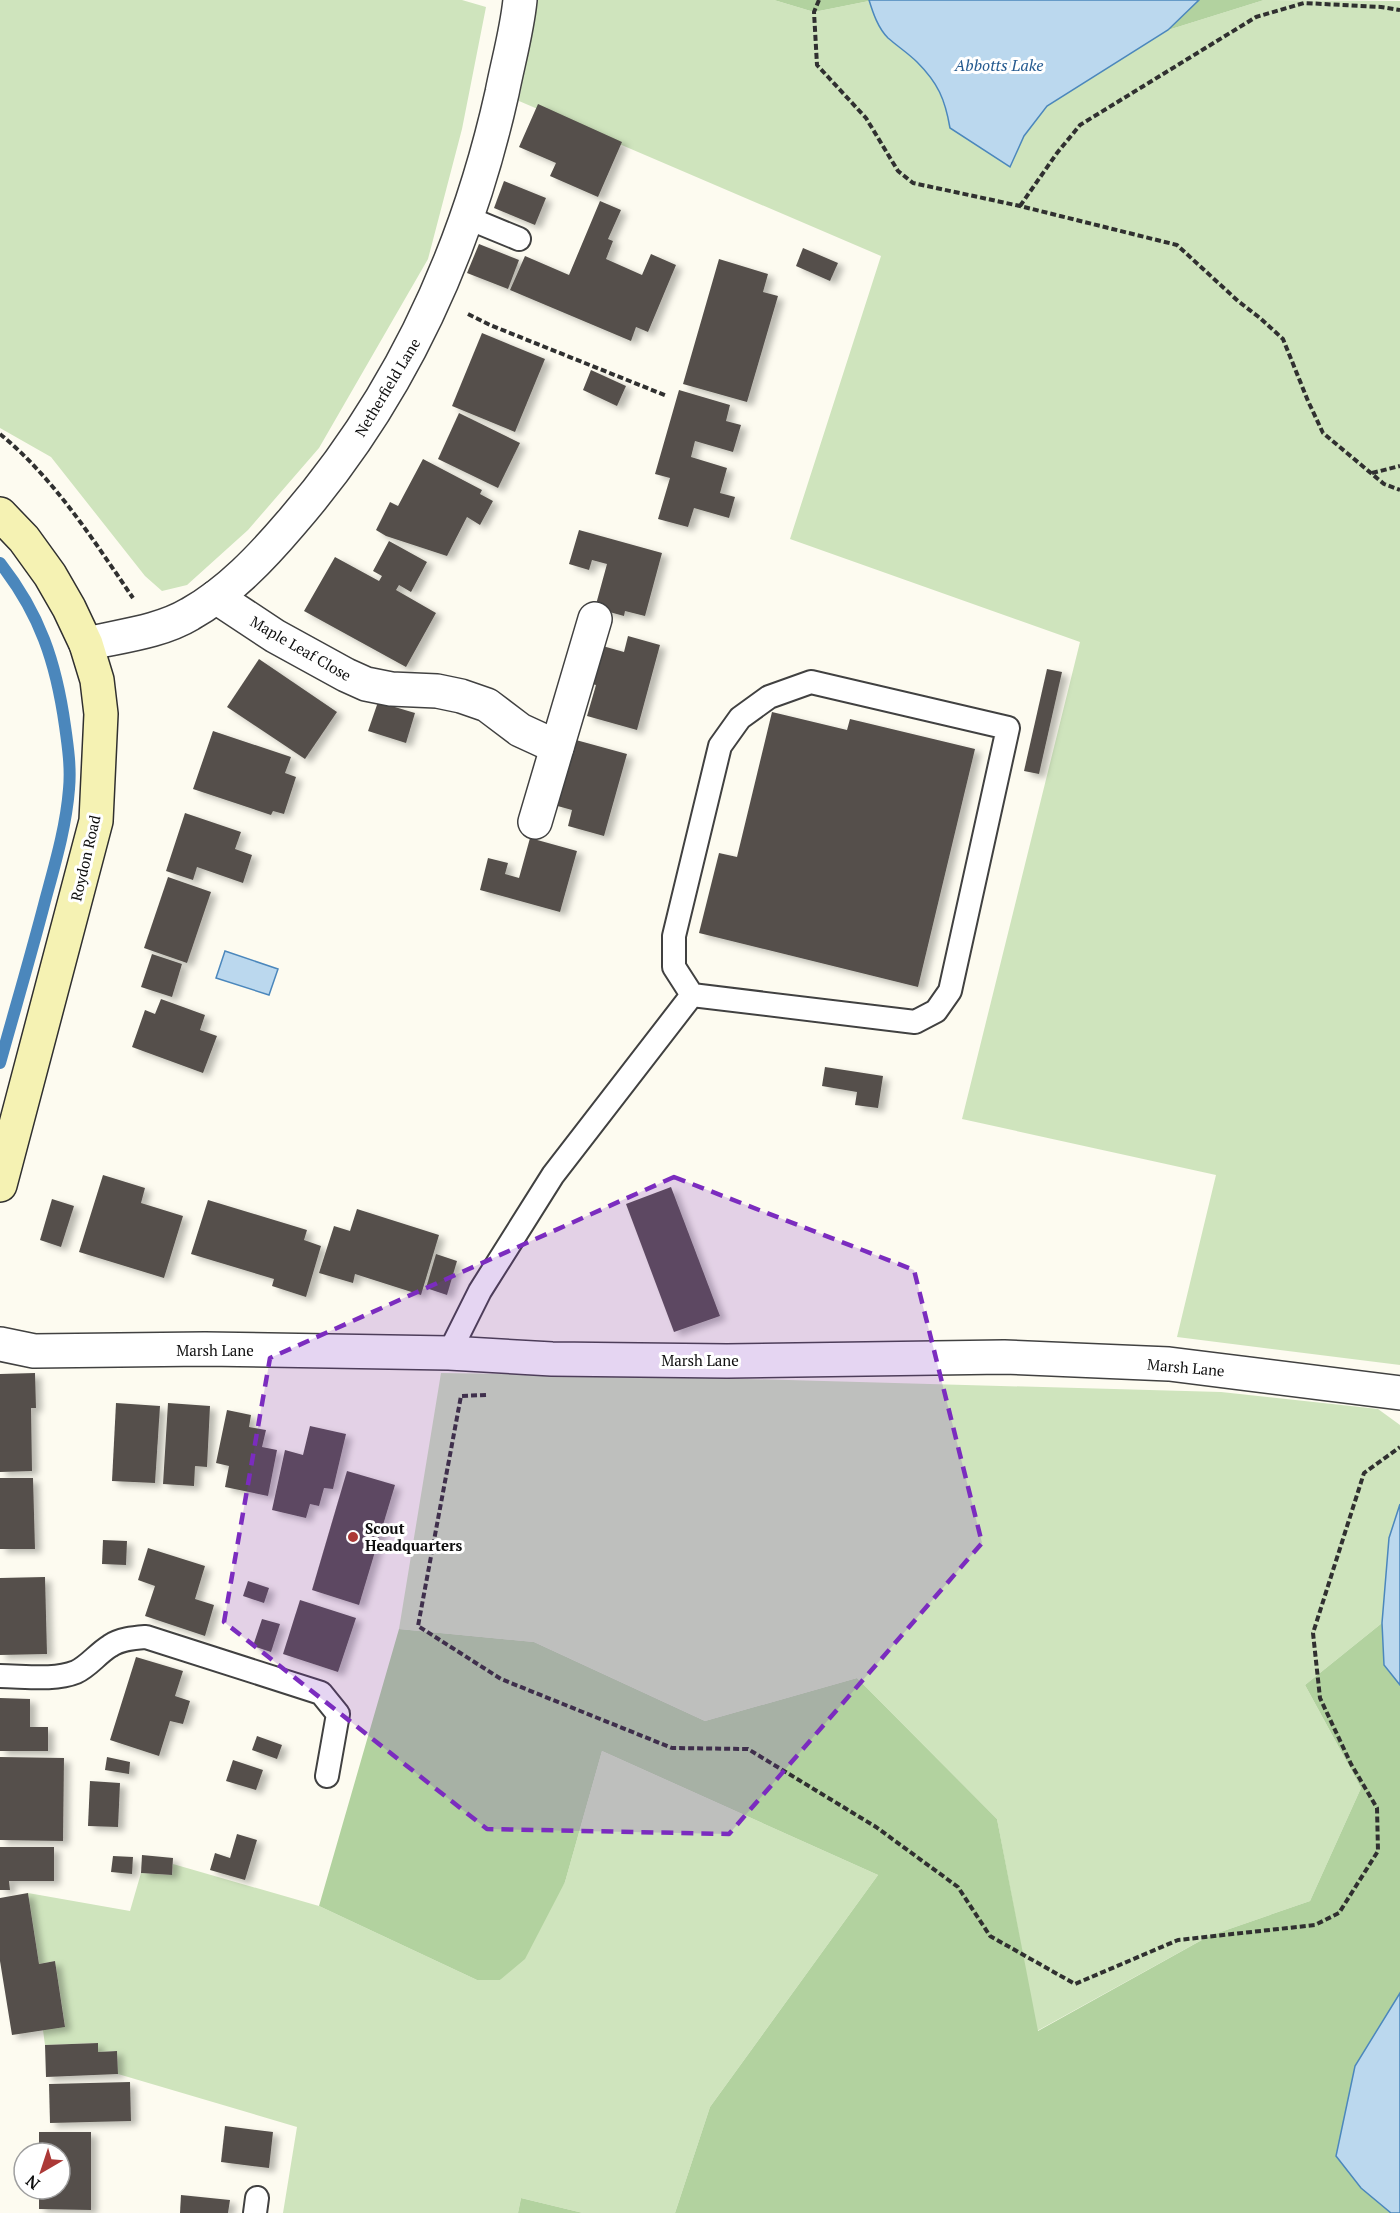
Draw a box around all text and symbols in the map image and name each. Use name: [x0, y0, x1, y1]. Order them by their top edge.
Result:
water label: Abbotts Lake: [953, 54, 1044, 76]
street label: Netherfield Lane: [350, 334, 424, 440]
street label: Maple Leaf Close: [247, 611, 355, 685]
street label: Roydon Road: [65, 813, 105, 903]
street label: Marsh Lane: [176, 1340, 254, 1360]
street label: Marsh Lane: [661, 1350, 739, 1370]
street label: Marsh Lane: [1146, 1354, 1226, 1380]
place label: Scout Headquarters: [365, 1518, 462, 1555]
marker: Scout Headquarters: [346, 1530, 360, 1544]
north arrow: [12, 2141, 72, 2201]
text: N: [21, 2170, 44, 2195]

